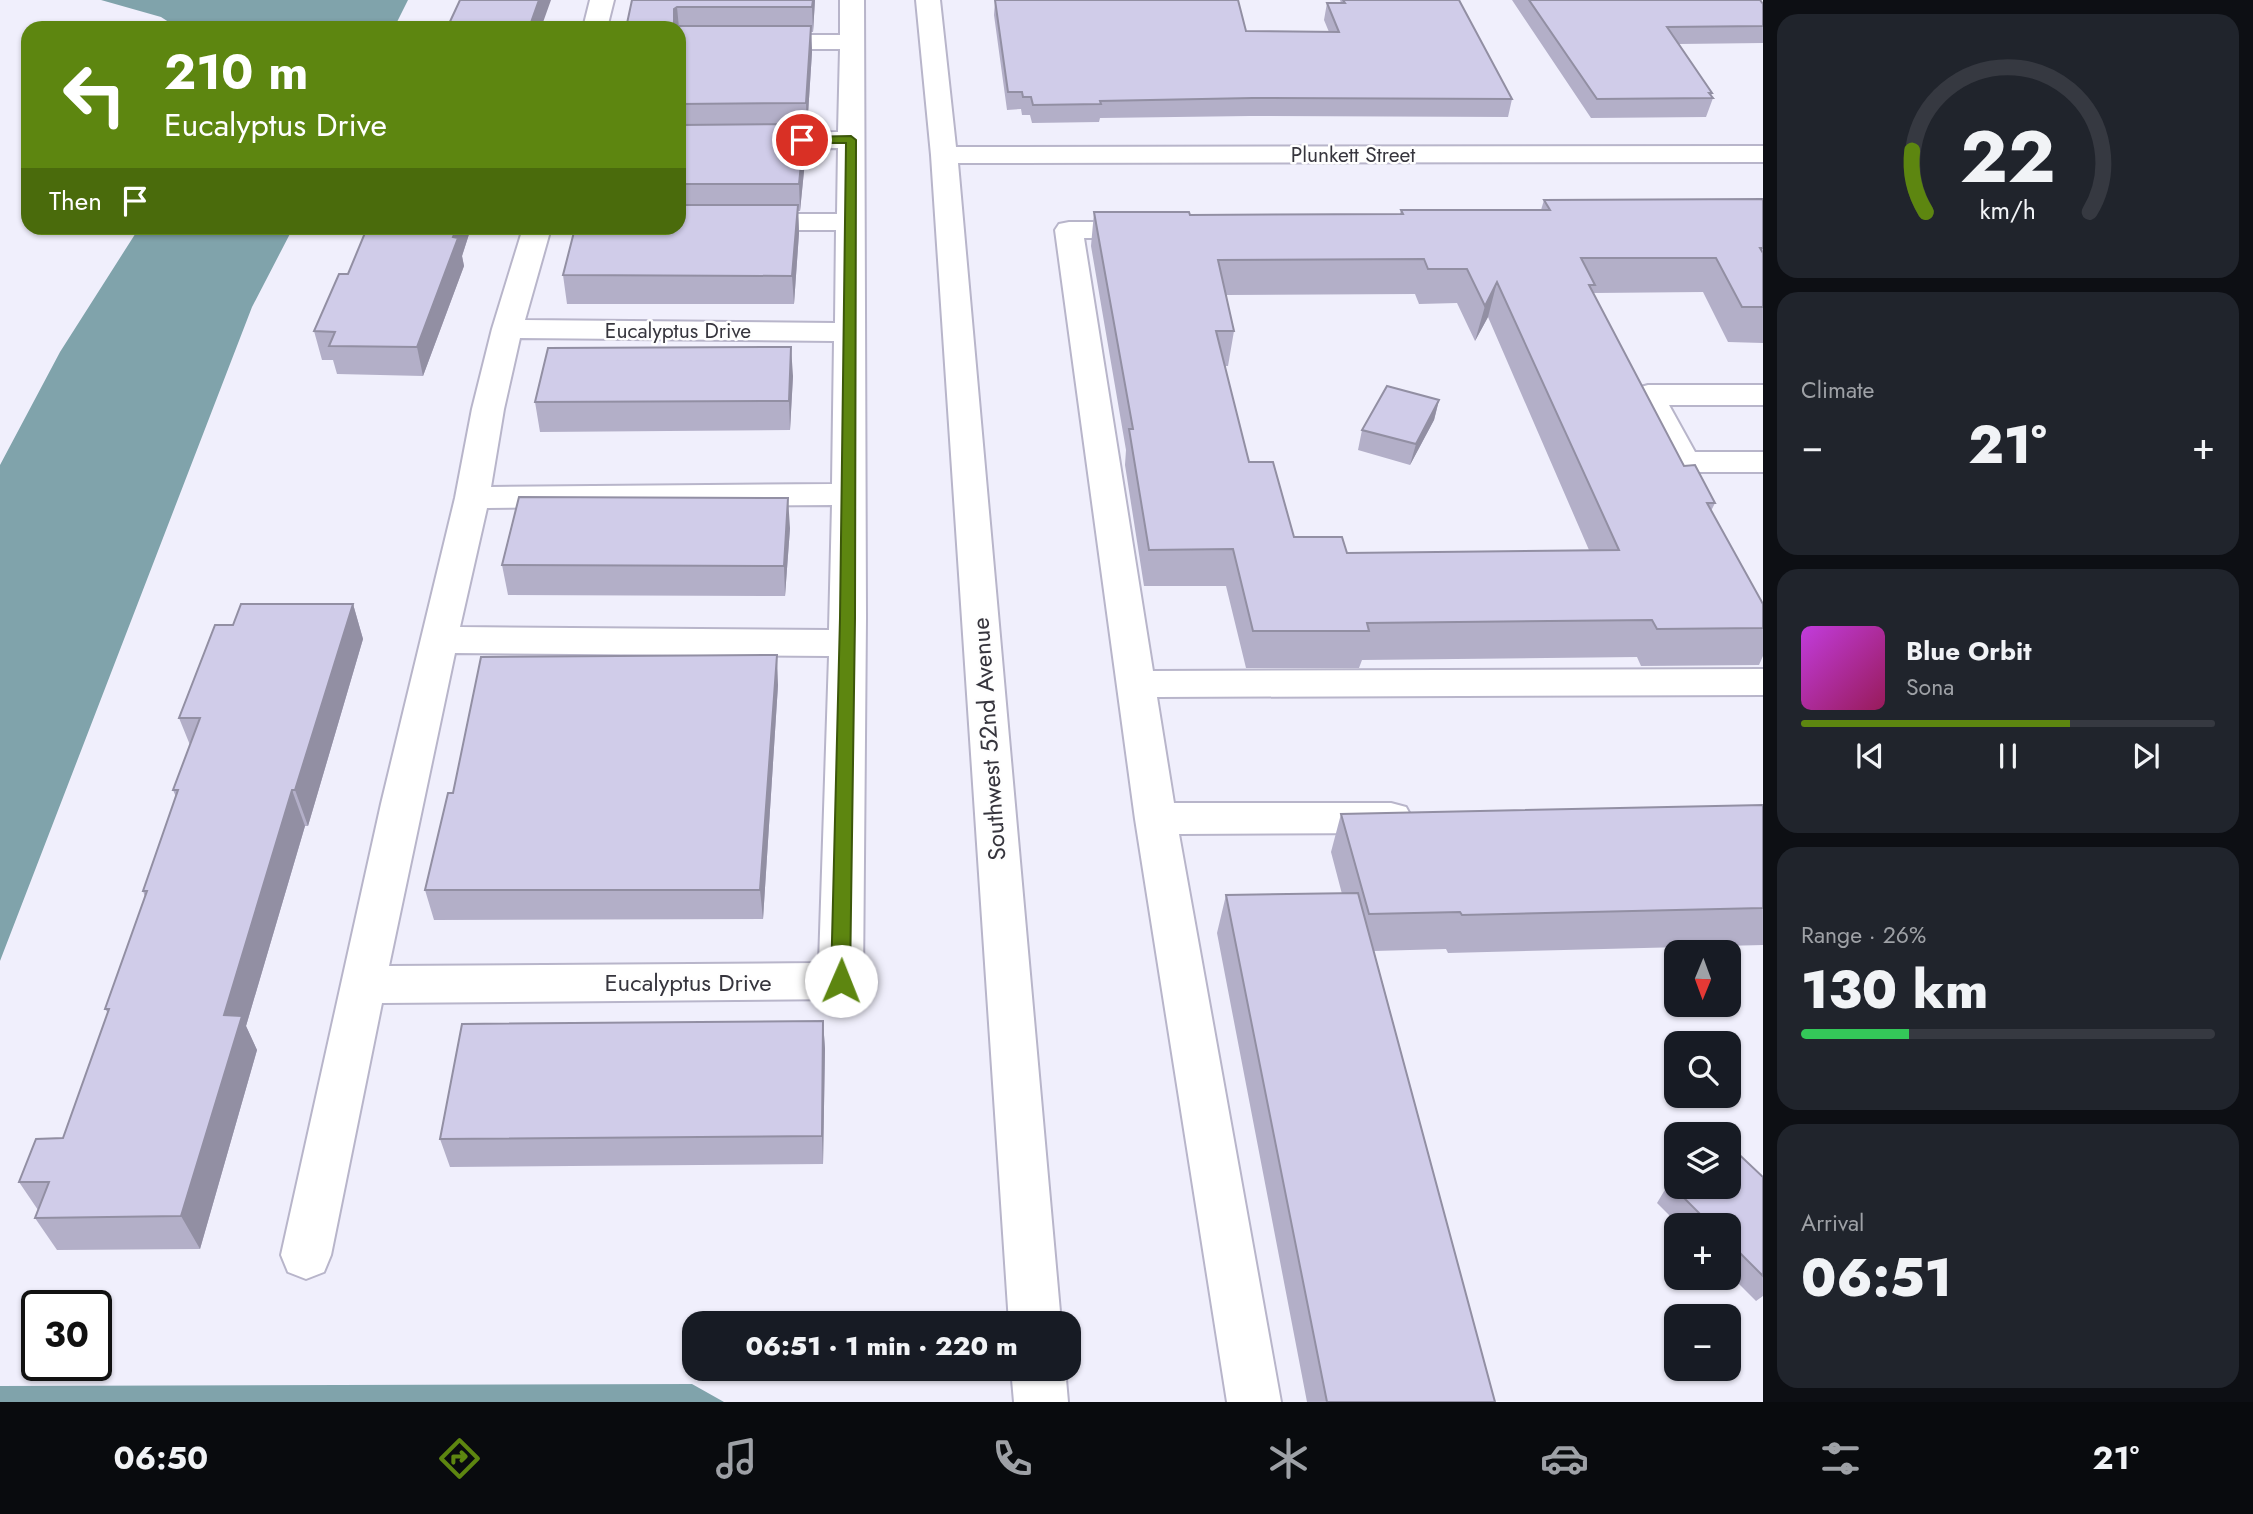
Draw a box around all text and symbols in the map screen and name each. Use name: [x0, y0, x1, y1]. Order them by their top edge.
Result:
text: 210 m: [164, 37, 308, 107]
icon: left: [49, 49, 140, 140]
text: Eucalyptus Drive: [164, 102, 387, 148]
text: 22: [1960, 104, 2056, 209]
pin: [772, 110, 832, 170]
icon: arrive: [783, 121, 821, 159]
street label: Plunkett Street: [1291, 140, 1415, 170]
text: Then: [49, 182, 102, 220]
icon: arrive: [116, 182, 154, 220]
text: km/h: [1980, 192, 2036, 228]
street label: Eucalyptus Drive: [605, 316, 751, 346]
text: Climate: [1801, 373, 1874, 407]
text: 21°: [1968, 407, 2047, 483]
text: −: [1801, 418, 1823, 473]
text: +: [2192, 418, 2215, 473]
street label: Southwest 52nd Avenue: [963, 616, 1014, 862]
text: Blue Orbit: [1906, 632, 2031, 670]
text: Sona: [1906, 670, 1954, 704]
icon: previous: [1851, 737, 1889, 775]
icon: pause: [1989, 737, 2027, 775]
icon: next: [2127, 737, 2165, 775]
text: Range · 26%: [1801, 918, 1926, 952]
north arrow: [1664, 940, 1741, 1017]
map controls: [1664, 940, 1741, 1381]
position arrow: [804, 944, 878, 1018]
text: 130 km: [1801, 952, 1988, 1028]
street label: Eucalyptus Drive: [604, 965, 772, 1000]
button: search: [1664, 1031, 1741, 1108]
button: layers: [1664, 1122, 1741, 1199]
text: Arrival: [1801, 1206, 1864, 1240]
button: +: [1664, 1213, 1741, 1290]
text: 06:51: [1801, 1240, 1952, 1316]
speed limit sign: 30: [21, 1290, 112, 1381]
button: −: [1664, 1304, 1741, 1381]
text: 06:51 · 1 min · 220 m: [745, 1327, 1018, 1365]
icon: directions: [435, 1434, 484, 1483]
icon: music: [712, 1434, 761, 1483]
icon: phone: [988, 1434, 1037, 1483]
icon: climate: [1264, 1434, 1313, 1483]
icon: car: [1540, 1434, 1589, 1483]
icon: filters: [1816, 1434, 1865, 1483]
text: 06:50: [114, 1435, 208, 1481]
text: 21°: [2093, 1435, 2139, 1481]

